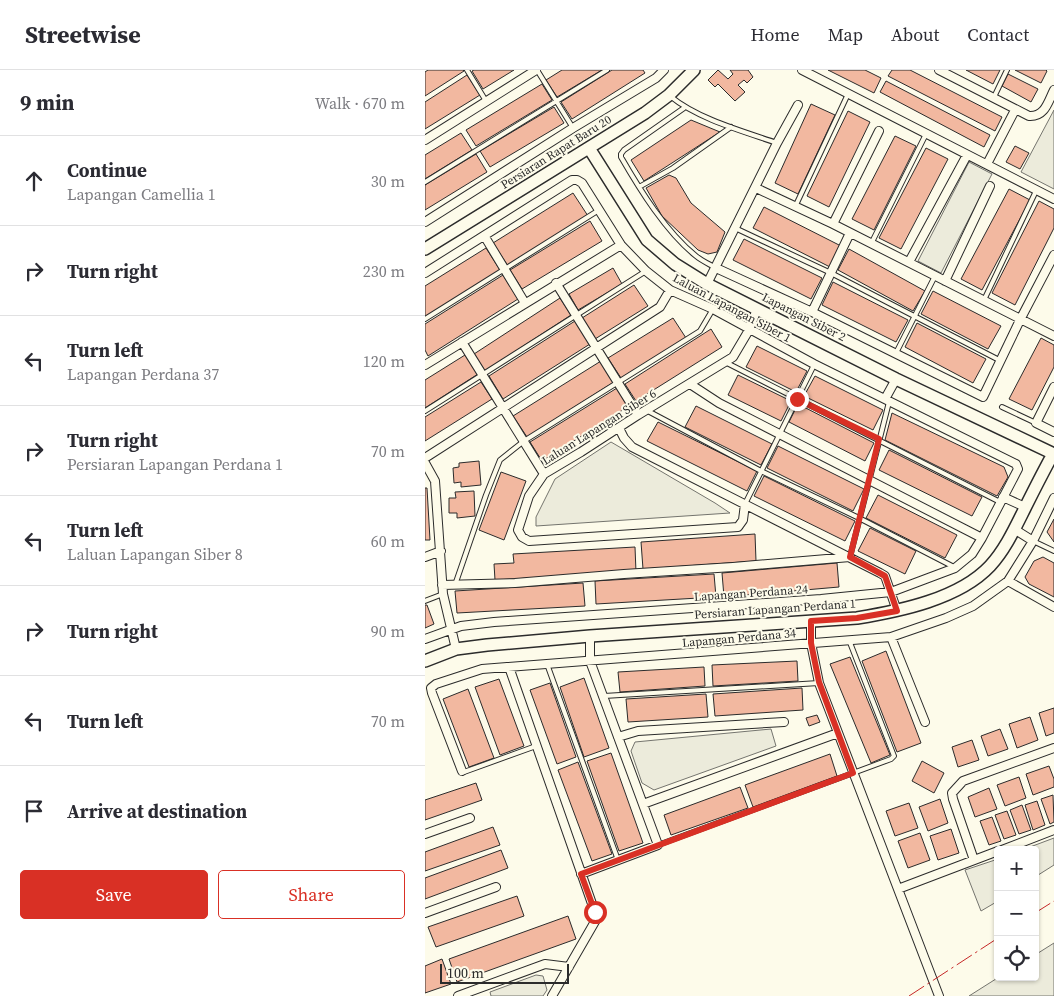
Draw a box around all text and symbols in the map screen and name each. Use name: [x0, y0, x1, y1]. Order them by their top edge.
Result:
text: Streetwise: [25, 18, 141, 51]
text: Home: [751, 22, 800, 47]
text: Map: [828, 22, 863, 47]
text: About: [891, 22, 939, 47]
text: Contact: [967, 22, 1029, 47]
text: 9 min: [20, 88, 75, 117]
text: Walk · 670 m: [315, 92, 405, 114]
street label: Persiaran Rapat Baru 20: [498, 111, 614, 193]
text: Continue: [67, 157, 147, 183]
icon: ahead: [20, 167, 48, 195]
text: 30 m: [371, 170, 405, 192]
text: Lapangan Camellia 1: [67, 183, 216, 205]
icon: right: [20, 257, 48, 285]
text: Turn right: [67, 258, 158, 284]
text: 230 m: [363, 260, 405, 282]
street label: Laluan Lapangan Siber 1: [670, 270, 794, 346]
street label: Lapangan Siber 2: [759, 289, 849, 345]
text: Turn left: [67, 337, 143, 363]
icon: left: [20, 347, 48, 375]
text: 120 m: [363, 350, 405, 372]
text: Lapangan Perdana 37: [67, 363, 219, 385]
street label: Laluan Lapangan Siber 6: [539, 385, 659, 469]
route end: [786, 388, 809, 411]
text: Turn right: [67, 427, 158, 453]
icon: right: [20, 437, 48, 465]
text: 70 m: [371, 440, 405, 462]
text: Persiaran Lapangan Perdana 1: [67, 453, 283, 475]
text: Turn left: [67, 517, 143, 543]
icon: left: [20, 527, 48, 555]
text: 60 m: [371, 530, 405, 552]
text: Laluan Lapangan Siber 8: [67, 543, 243, 565]
street label: Lapangan Perdana 24: [693, 581, 809, 605]
street label: Persiaran Lapangan Perdana 1: [694, 595, 856, 623]
icon: right: [20, 617, 48, 645]
text: Turn right: [67, 618, 158, 644]
text: 90 m: [371, 620, 405, 642]
street label: Lapangan Perdana 34: [681, 625, 797, 651]
icon: left: [20, 707, 48, 735]
text: Turn left: [67, 708, 143, 734]
text: 70 m: [371, 710, 405, 732]
icon: arrive: [20, 797, 48, 825]
text: Arrive at destination: [67, 798, 247, 824]
map controls: [994, 846, 1039, 981]
button: +: [994, 846, 1039, 891]
button: Save: [20, 870, 208, 919]
button: Share: [218, 870, 405, 919]
button: −: [994, 891, 1039, 936]
route start: [584, 901, 607, 924]
button: locate: [994, 936, 1039, 981]
scale bar: [440, 961, 569, 984]
text: 100 m: [447, 963, 484, 983]

